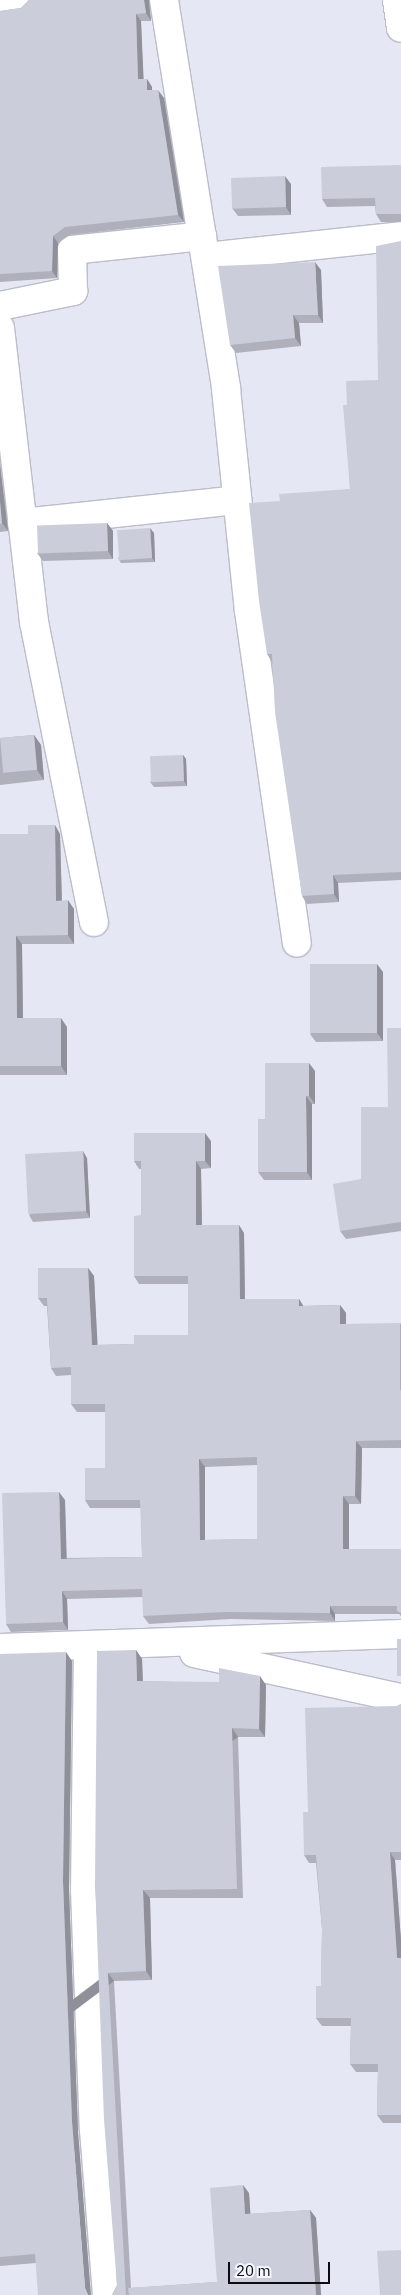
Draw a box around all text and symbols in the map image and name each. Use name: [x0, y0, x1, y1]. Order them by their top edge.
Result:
scale bar: [231, 2252, 334, 2284]
text: 20 m: [236, 2261, 271, 2280]

